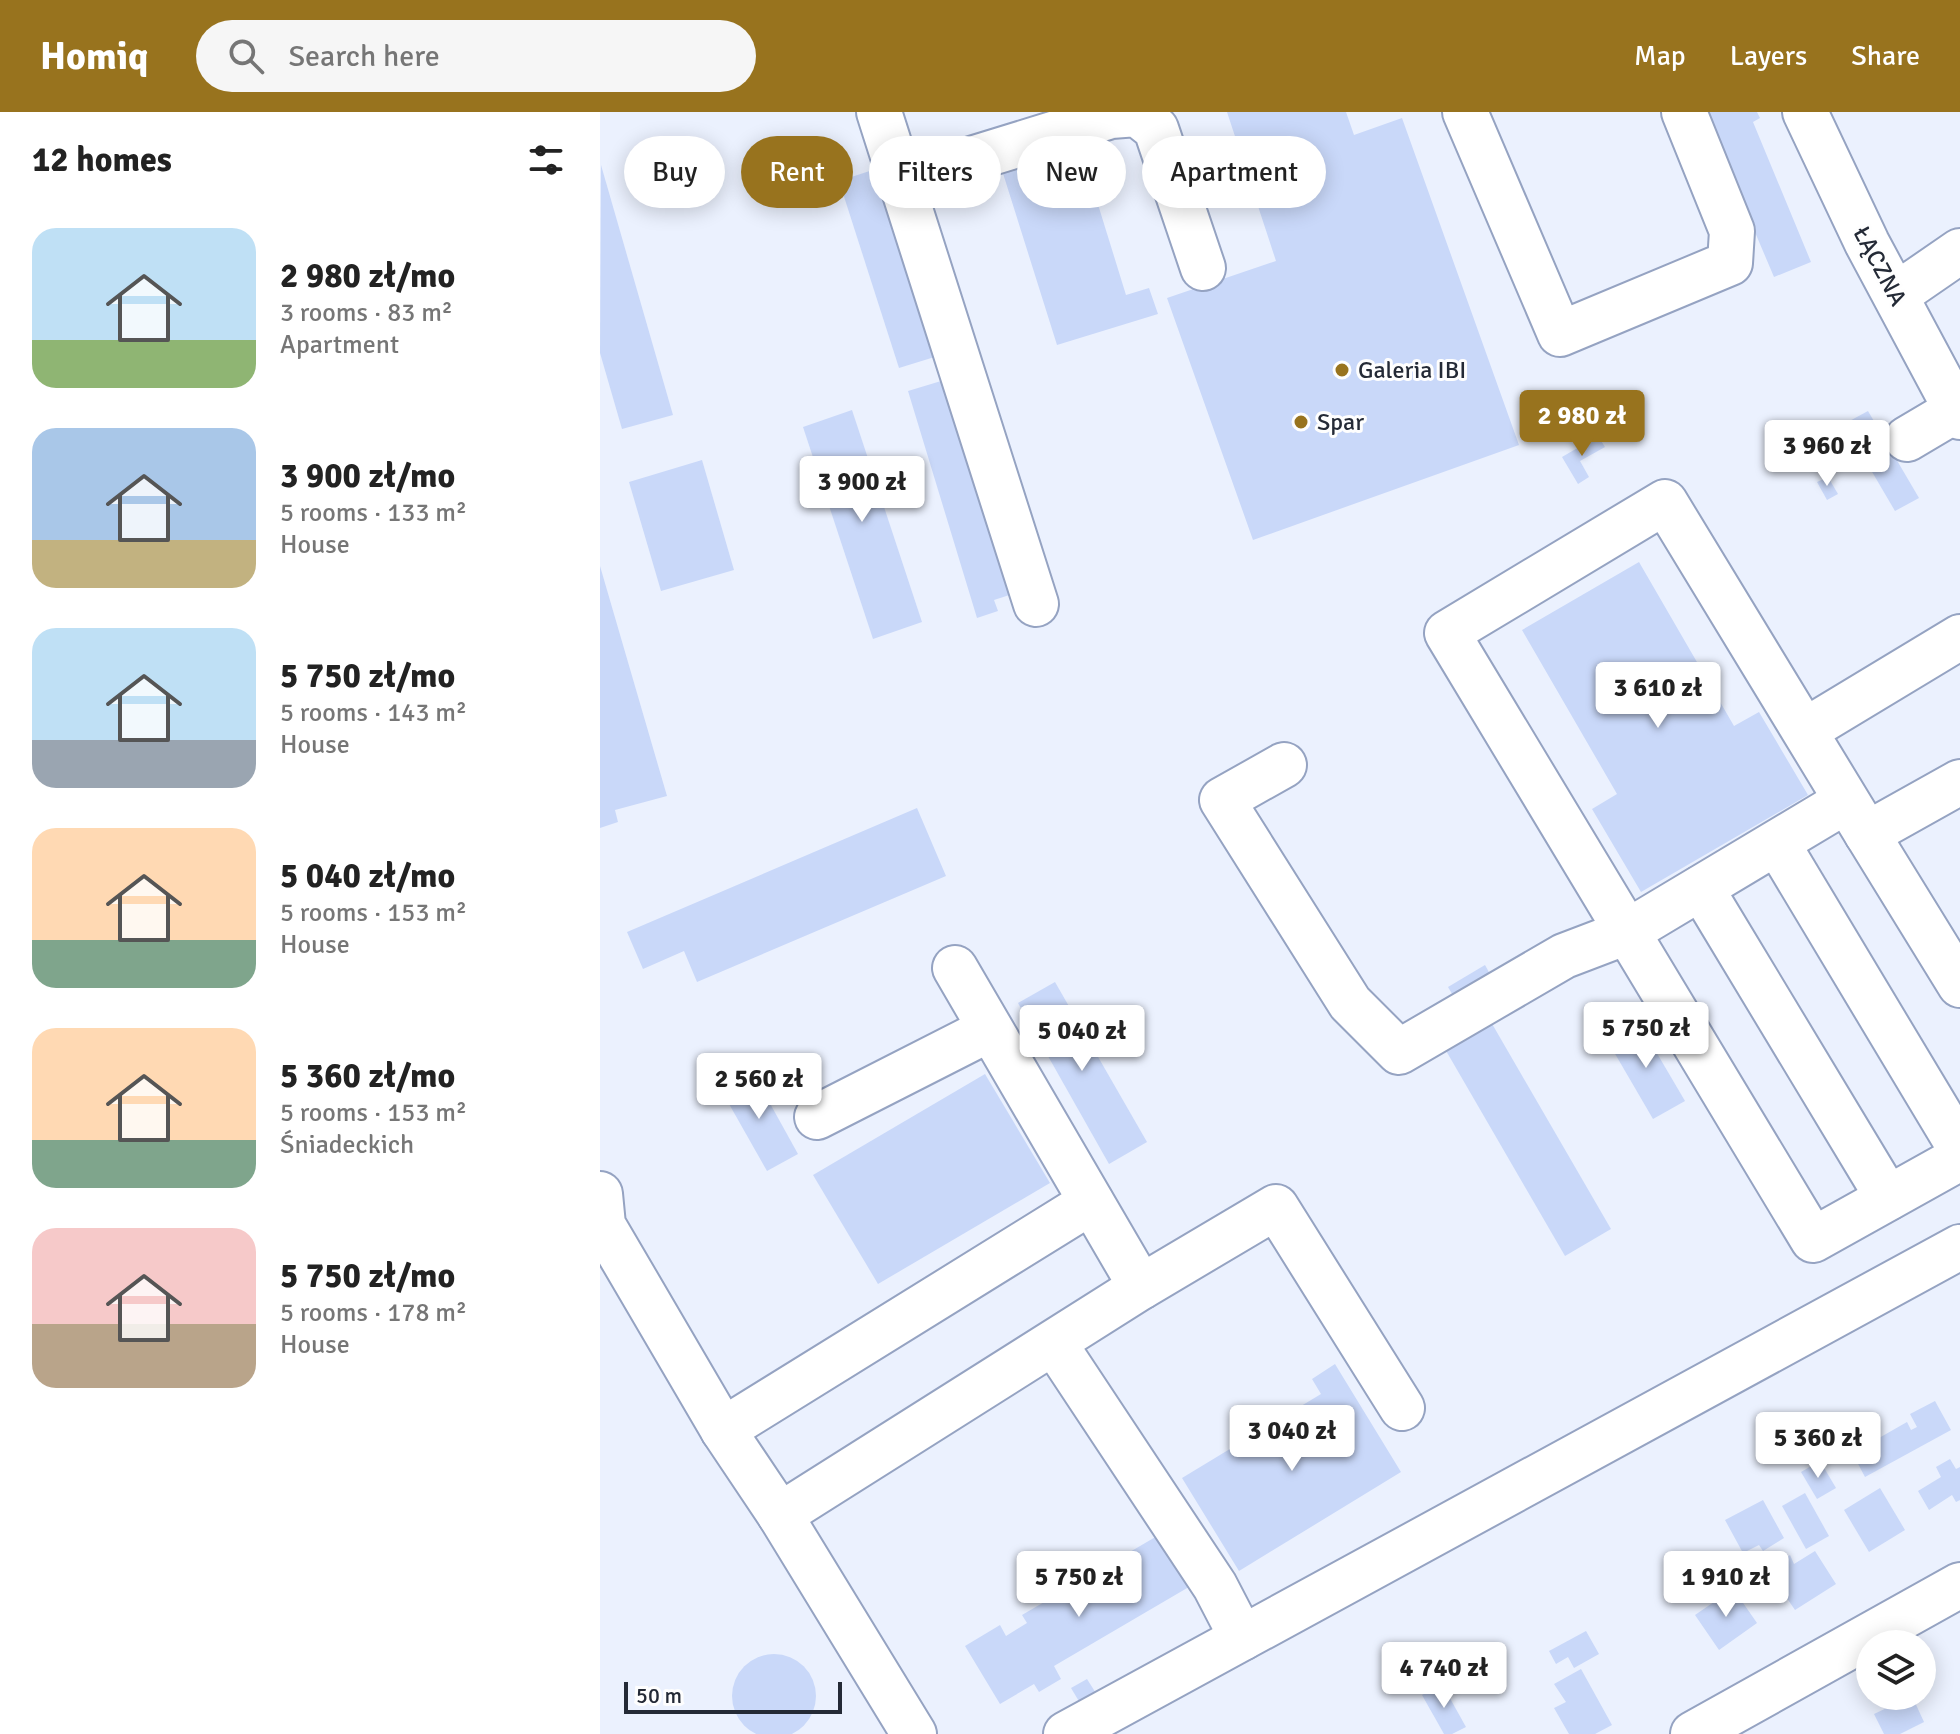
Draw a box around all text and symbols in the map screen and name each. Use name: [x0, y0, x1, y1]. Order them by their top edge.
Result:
search box: [196, 20, 756, 92]
text: Homiq: [40, 33, 148, 80]
icon: search: [224, 34, 268, 78]
text: Search here: [288, 38, 440, 75]
text: Map: [1634, 39, 1686, 73]
text: Layers: [1730, 39, 1807, 73]
text: Share: [1851, 39, 1920, 73]
chip: Buy: [624, 136, 725, 208]
chip: Rent: [741, 136, 853, 208]
chip: Filters: [869, 136, 1001, 208]
chip: New: [1017, 136, 1126, 208]
chip: Apartment: [1142, 136, 1326, 208]
icon: filters: [524, 138, 568, 182]
text: 12 homes: [32, 139, 172, 181]
street label: ŁĄCZNA: [1847, 221, 1914, 311]
text: 2 980 zł/mo: [280, 255, 455, 297]
icon: home: [96, 260, 192, 356]
text: 3 rooms · 83 m²: [280, 297, 453, 329]
text: Apartment: [280, 329, 399, 361]
place label: Galeria IBI: [1358, 355, 1466, 385]
marker: Galeria IBI: [1333, 361, 1351, 379]
pin: 2 980 zł: [1499, 390, 1665, 458]
text: 2 980 zł: [1538, 400, 1626, 432]
place label: Spar: [1317, 407, 1364, 437]
marker: Spar: [1292, 413, 1310, 431]
pin: 3 960 zł: [1744, 420, 1910, 488]
text: 3 960 zł: [1783, 430, 1871, 462]
text: 3 900 zł/mo: [280, 455, 455, 497]
pin: 3 900 zł: [779, 456, 945, 524]
icon: home: [96, 460, 192, 556]
text: 3 900 zł: [818, 466, 906, 498]
text: 5 rooms · 133 m²: [280, 497, 467, 529]
text: House: [280, 529, 350, 561]
text: 5 750 zł/mo: [280, 655, 455, 697]
icon: home: [96, 660, 192, 756]
pin: 3 610 zł: [1575, 662, 1741, 730]
text: 3 610 zł: [1614, 672, 1702, 704]
text: 5 rooms · 143 m²: [280, 697, 467, 729]
text: House: [280, 729, 350, 761]
text: 5 040 zł/mo: [280, 855, 455, 897]
icon: home: [96, 860, 192, 956]
text: 5 rooms · 153 m²: [280, 897, 467, 929]
text: House: [280, 929, 350, 961]
pin: 5 750 zł: [1563, 1002, 1729, 1070]
pin: 5 040 zł: [999, 1005, 1165, 1073]
text: 5 750 zł: [1602, 1012, 1690, 1044]
text: 5 040 zł: [1038, 1015, 1126, 1047]
pin: 2 560 zł: [676, 1053, 842, 1121]
text: 5 360 zł/mo: [280, 1055, 455, 1097]
icon: home: [96, 1060, 192, 1156]
text: 2 560 zł: [715, 1063, 803, 1095]
text: 5 rooms · 153 m²: [280, 1097, 467, 1129]
text: Śniadeckich: [280, 1129, 414, 1161]
text: 5 750 zł/mo: [280, 1255, 455, 1297]
icon: home: [96, 1260, 192, 1356]
text: 5 rooms · 178 m²: [280, 1297, 467, 1329]
text: House: [280, 1329, 350, 1361]
pin: 3 040 zł: [1209, 1405, 1375, 1473]
pin: 5 360 zł: [1735, 1412, 1901, 1480]
text: 3 040 zł: [1248, 1415, 1336, 1447]
text: 5 360 zł: [1774, 1422, 1862, 1454]
pin: 5 750 zł: [996, 1551, 1162, 1619]
pin: 1 910 zł: [1643, 1551, 1809, 1619]
text: 5 750 zł: [1035, 1561, 1123, 1593]
text: 1 910 zł: [1682, 1561, 1770, 1593]
map controls: [1856, 1630, 1936, 1710]
button: layers: [1856, 1630, 1936, 1710]
pin: 4 740 zł: [1361, 1642, 1527, 1710]
text: 4 740 zł: [1400, 1652, 1488, 1684]
scale bar: [624, 1678, 842, 1714]
text: 50 m: [636, 1682, 682, 1709]

